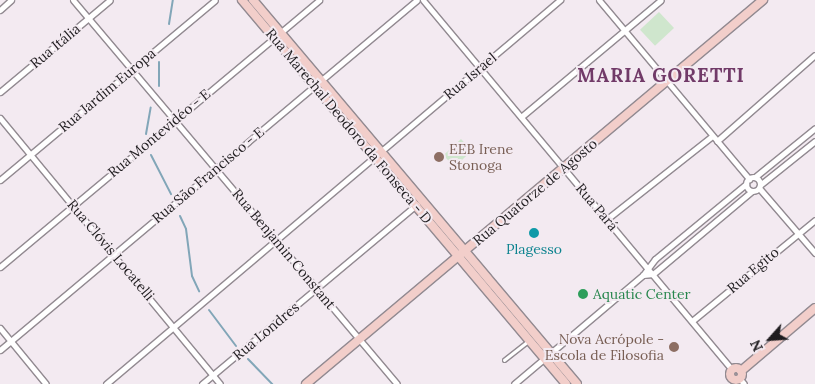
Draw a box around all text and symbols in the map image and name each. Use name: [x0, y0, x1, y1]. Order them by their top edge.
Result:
street label: Rua Itália: [27, 20, 83, 72]
street label: Rua Marechal Deodoro da Fonseca - D: [262, 25, 436, 227]
street label: Rua Jardim Europa: [55, 45, 159, 135]
street label: Rua Israel: [440, 49, 500, 103]
district label: MARIA GORETTI: [575, 65, 747, 87]
street label: Rua Montevidéo - E: [104, 85, 214, 181]
street label: Rua São Francisco - E: [149, 123, 267, 227]
street label: Rua Quatorze de Agosto: [469, 135, 601, 249]
place label: EEB Irene Stonoga: [449, 141, 513, 174]
marker: EEB Irene Stonoga: [433, 151, 445, 163]
street label: Rua Pará: [572, 180, 622, 234]
street label: Rua Benjamin Constant: [229, 186, 339, 312]
street label: Rua Clóvis Locatelli: [64, 196, 158, 304]
marker: Plagesso: [528, 227, 540, 239]
place label: Plagesso: [506, 241, 562, 257]
street label: Rua Egito: [724, 243, 782, 297]
place label: Aquatic Center: [593, 286, 691, 302]
marker: Aquatic Center: [577, 288, 589, 300]
street label: Rua Londres: [229, 298, 303, 364]
north arrow: [745, 314, 795, 364]
place label: Nova Acrópole - Escola de Filosofia: [545, 331, 664, 364]
text: N: [746, 337, 767, 354]
marker: Nova Acrópole - Escola de Filosofia: [668, 341, 680, 353]

